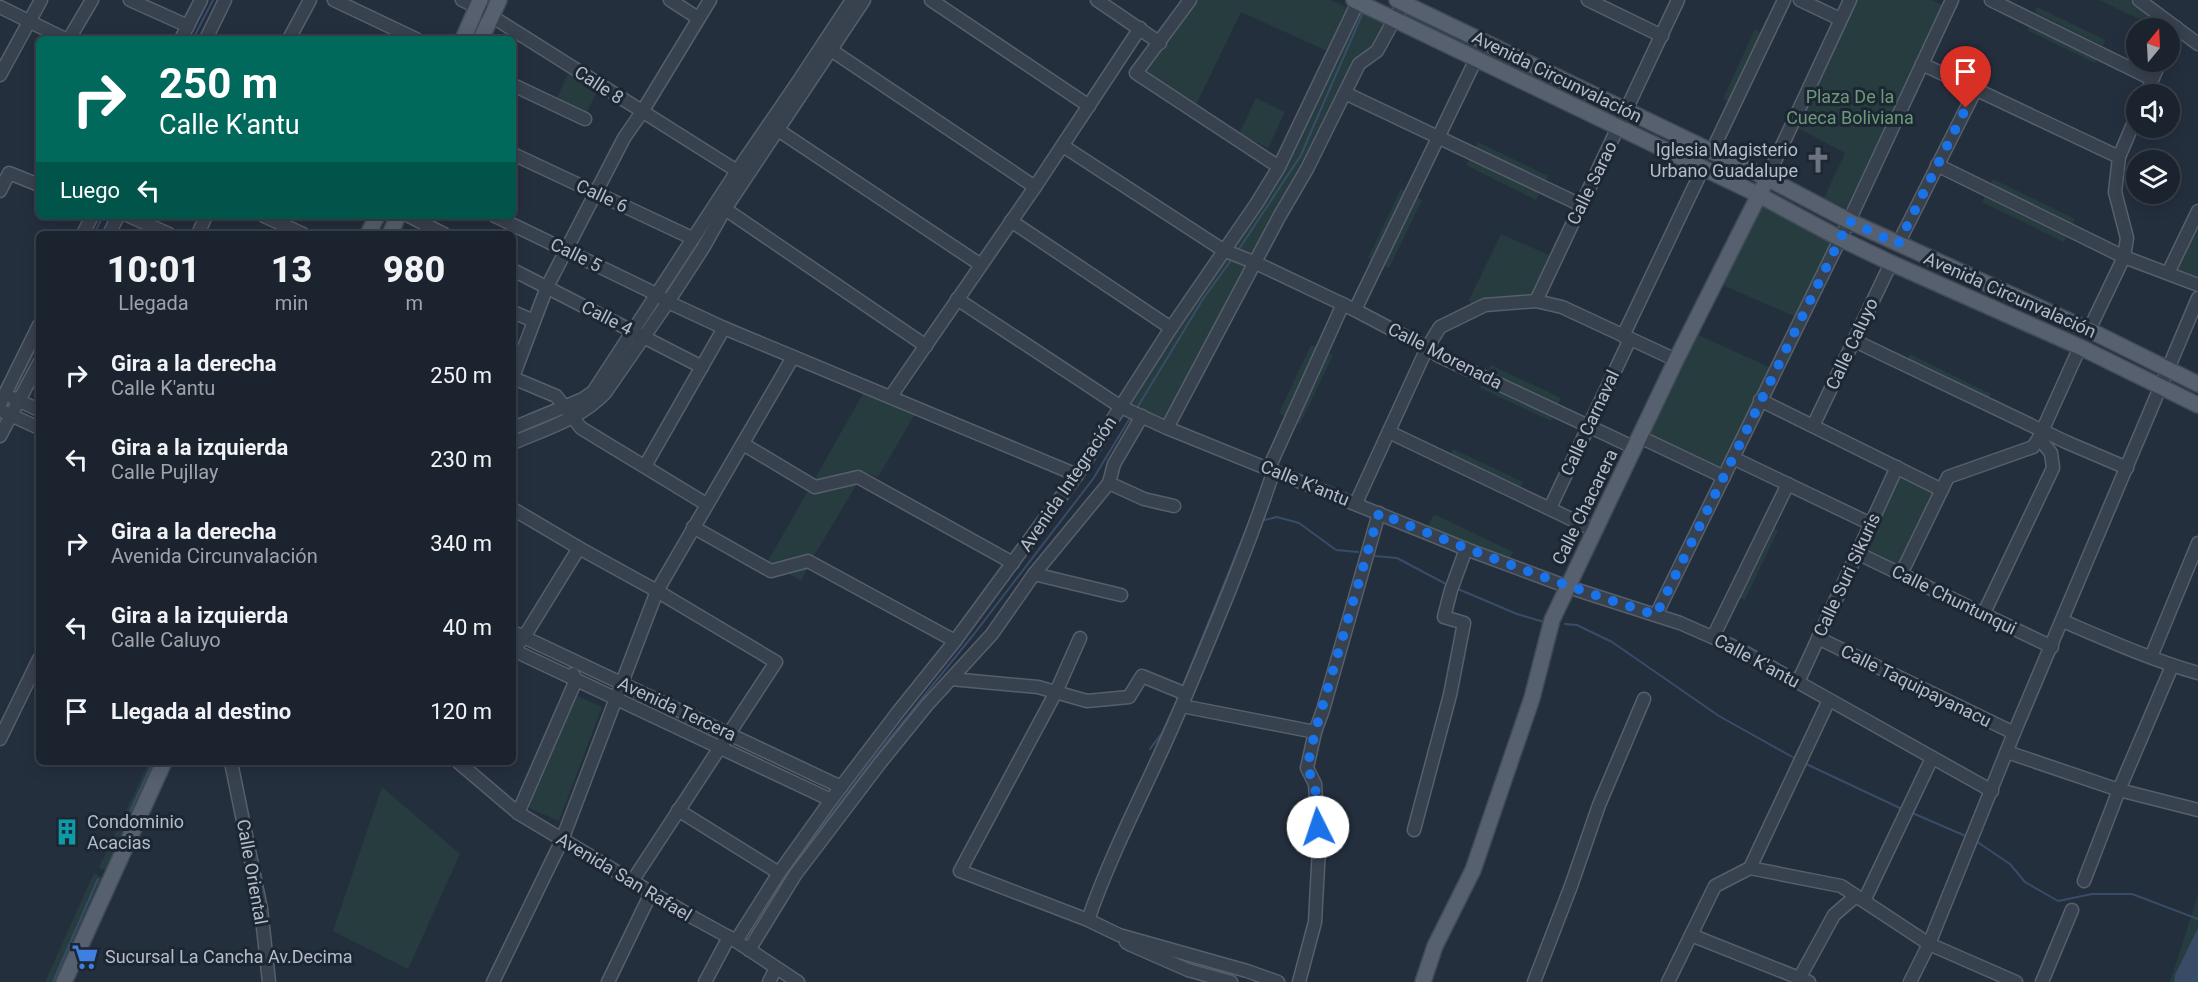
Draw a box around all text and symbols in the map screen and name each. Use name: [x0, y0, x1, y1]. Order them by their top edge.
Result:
north arrow: [2126, 18, 2180, 72]
map controls: [2126, 18, 2180, 204]
street label: Avenida Circunvalación: [1469, 26, 1645, 127]
pin: [1940, 46, 1991, 108]
icon: arrive: [1949, 55, 1982, 88]
text: 250 m: [159, 59, 278, 108]
icon: right: [60, 60, 138, 138]
street label: Calle 8: [571, 61, 628, 108]
button: sound: [2126, 84, 2180, 138]
park label: Plaza De la Cueca Boliviana: [1786, 86, 1914, 128]
text: Calle K'antu: [159, 109, 300, 141]
street label: Calle Sarao: [1562, 137, 1621, 228]
place label: Iglesia Magisterio Urbano Guadalupe: [1650, 139, 1798, 181]
church icon: Iglesia Magisterio Urbano Guadalupe: [1803, 145, 1833, 175]
button: layers: [2126, 150, 2180, 204]
icon: left: [132, 174, 165, 207]
street label: Calle 6: [573, 175, 631, 217]
text: Luego: [60, 178, 120, 203]
street label: Calle 5: [547, 233, 605, 276]
street label: Avenida Circunvalación: [1921, 247, 2099, 342]
text: 10:01: [107, 249, 200, 291]
text: 13: [271, 249, 312, 291]
text: 980: [383, 249, 445, 291]
text: Llegada: [118, 291, 189, 315]
text: min: [275, 291, 308, 315]
text: m: [405, 291, 423, 315]
street label: Calle Caluyo: [1821, 295, 1882, 393]
street label: Calle 4: [578, 296, 636, 339]
street label: Calle Morenada: [1385, 318, 1506, 393]
text: Gira a la derecha: [111, 351, 277, 376]
icon: right: [60, 359, 93, 392]
text: 250 m: [430, 363, 492, 388]
street label: Calle Carnaval: [1556, 367, 1623, 479]
text: Calle K'antu: [111, 376, 215, 400]
street label: Avenida Integración: [1015, 412, 1120, 555]
text: Gira a la izquierda: [111, 435, 288, 460]
icon: left: [60, 443, 93, 476]
street label: Calle Chacarera: [1548, 446, 1622, 568]
text: 230 m: [430, 447, 492, 472]
street label: Calle K'antu: [1258, 455, 1353, 510]
text: Calle Pujllay: [111, 460, 219, 484]
street label: Calle Suri Sikuris: [1809, 510, 1884, 640]
text: Gira a la derecha: [111, 519, 277, 544]
icon: right: [60, 527, 93, 560]
text: 340 m: [430, 531, 492, 556]
text: Avenida Circunvalación: [111, 544, 318, 568]
street label: Calle Chuntunqui: [1888, 560, 2020, 639]
text: Gira a la izquierda: [111, 603, 288, 628]
icon: left: [60, 611, 93, 644]
text: 40 m: [443, 615, 492, 640]
text: Calle Caluyo: [111, 628, 221, 652]
street label: Calle K'antu: [1711, 629, 1804, 692]
street label: Calle Taquipayanacu: [1837, 640, 1995, 731]
street label: Avenida Tercera: [615, 672, 740, 745]
icon: arrive: [60, 695, 93, 728]
text: Llegada al destino: [111, 699, 291, 724]
text: 120 m: [430, 699, 492, 724]
position arrow: [1286, 795, 1350, 859]
place label: Condominio Acacias: [87, 811, 184, 853]
building icon: Condominio Acacias: [52, 817, 82, 847]
street label: Calle Oriental: [233, 818, 272, 926]
street label: Avenida San Rafael: [553, 828, 696, 925]
supermarket icon: Sucursal La Cancha Av.Decima: [70, 942, 100, 972]
place label: Sucursal La Cancha Av.Decima: [105, 946, 353, 967]

